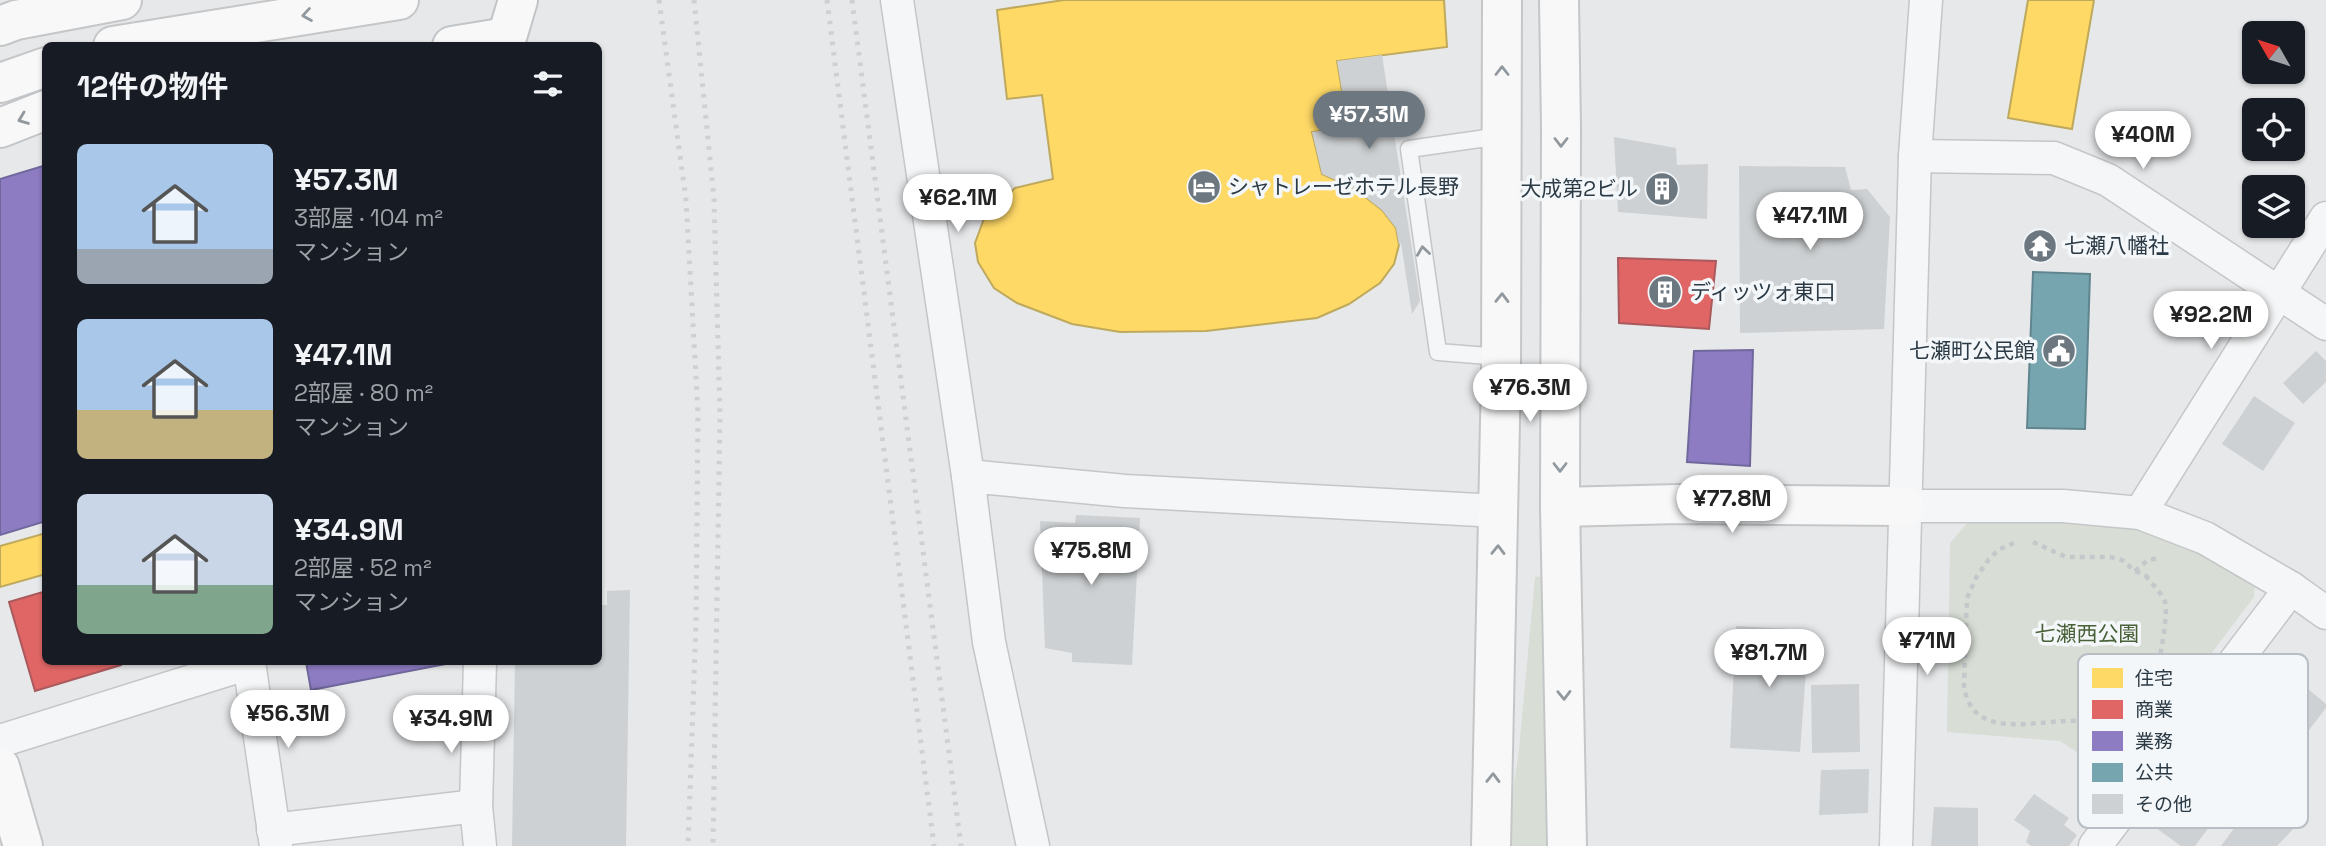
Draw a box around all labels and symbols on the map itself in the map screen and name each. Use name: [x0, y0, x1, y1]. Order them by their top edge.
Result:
one-way arrow: [302, 7, 313, 22]
north arrow: [2242, 21, 2305, 84]
one-way arrow: [1495, 65, 1510, 76]
pin: ¥57.3M: [1312, 92, 1426, 151]
one-way arrow: [17, 111, 29, 125]
pin: ¥40M: [2102, 111, 2184, 171]
one-way arrow: [1553, 137, 1569, 147]
hotel icon: シャトレーゼホテル長野: [1185, 168, 1223, 206]
building icon: 大成第2ビル: [1643, 170, 1681, 208]
place label: シャトレーゼホテル長野: [1228, 173, 1459, 200]
pin: ¥62.1M: [901, 174, 1015, 234]
place label: 大成第2ビル: [1520, 175, 1638, 202]
pin: ¥47.1M: [1753, 192, 1867, 252]
temple icon: 七瀬八幡社: [2021, 227, 2059, 265]
place label: 七瀬八幡社: [2064, 232, 2169, 259]
one-way arrow: [1416, 245, 1431, 256]
building icon: ディッツォ東口: [1646, 273, 1684, 311]
place label: ディッツォ東口: [1690, 278, 1836, 305]
pin: ¥92.2M: [2154, 292, 2268, 351]
one-way arrow: [1494, 293, 1510, 303]
public building icon: 七瀬町公民館: [2040, 332, 2078, 370]
place label: 七瀬町公民館: [1909, 337, 2035, 364]
pin: ¥76.3M: [1473, 364, 1587, 424]
one-way arrow: [1552, 462, 1568, 473]
pin: ¥77.8M: [1675, 476, 1789, 535]
pin: ¥75.8M: [1034, 528, 1148, 587]
one-way arrow: [1490, 545, 1505, 556]
pin: ¥71M: [1886, 618, 1968, 677]
park label: 七瀬西公園: [2035, 620, 2140, 647]
pin: ¥81.7M: [1712, 630, 1826, 689]
legend: [2078, 654, 2308, 828]
text: 住宅: [2135, 666, 2173, 691]
pin: ¥56.3M: [231, 690, 345, 750]
one-way arrow: [1556, 690, 1572, 700]
pin: ¥34.9M: [394, 696, 508, 755]
text: 商業: [2135, 697, 2173, 722]
text: 業務: [2135, 729, 2173, 754]
text: 公共: [2135, 760, 2173, 785]
one-way arrow: [1485, 772, 1501, 783]
text: その他: [2135, 792, 2192, 817]

